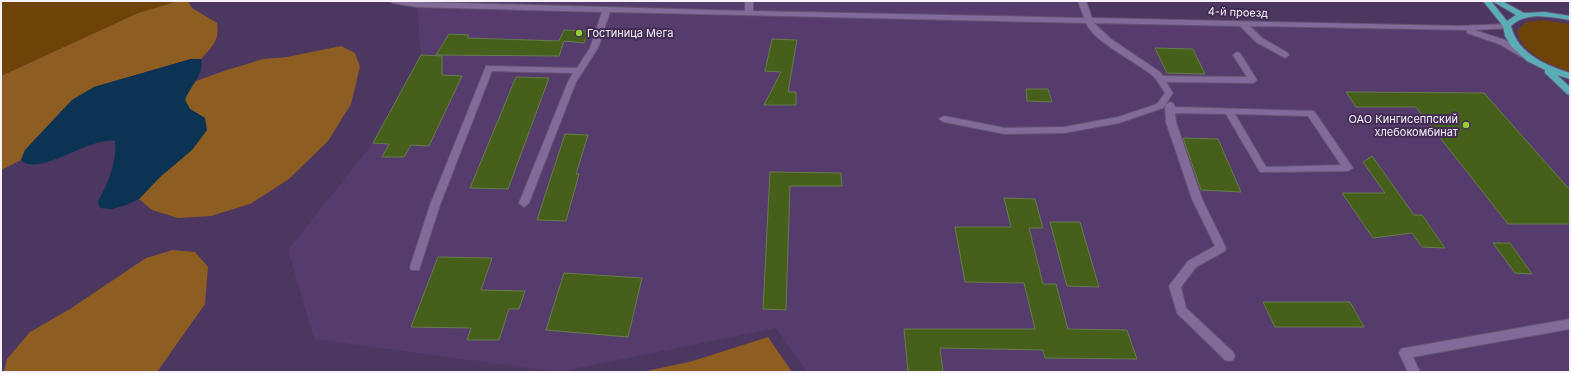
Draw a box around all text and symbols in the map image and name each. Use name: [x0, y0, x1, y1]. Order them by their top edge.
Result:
street label: 4-й проезд: [1208, 4, 1268, 20]
place label: Гостиница Мега: [587, 26, 673, 40]
marker: Гостиница Мега: [574, 28, 584, 38]
place label: ОАО Кингисеппский хлебокомбинат: [1348, 112, 1459, 139]
marker: ОАО Кингисеппский хлебокомбинат: [1461, 120, 1471, 130]

